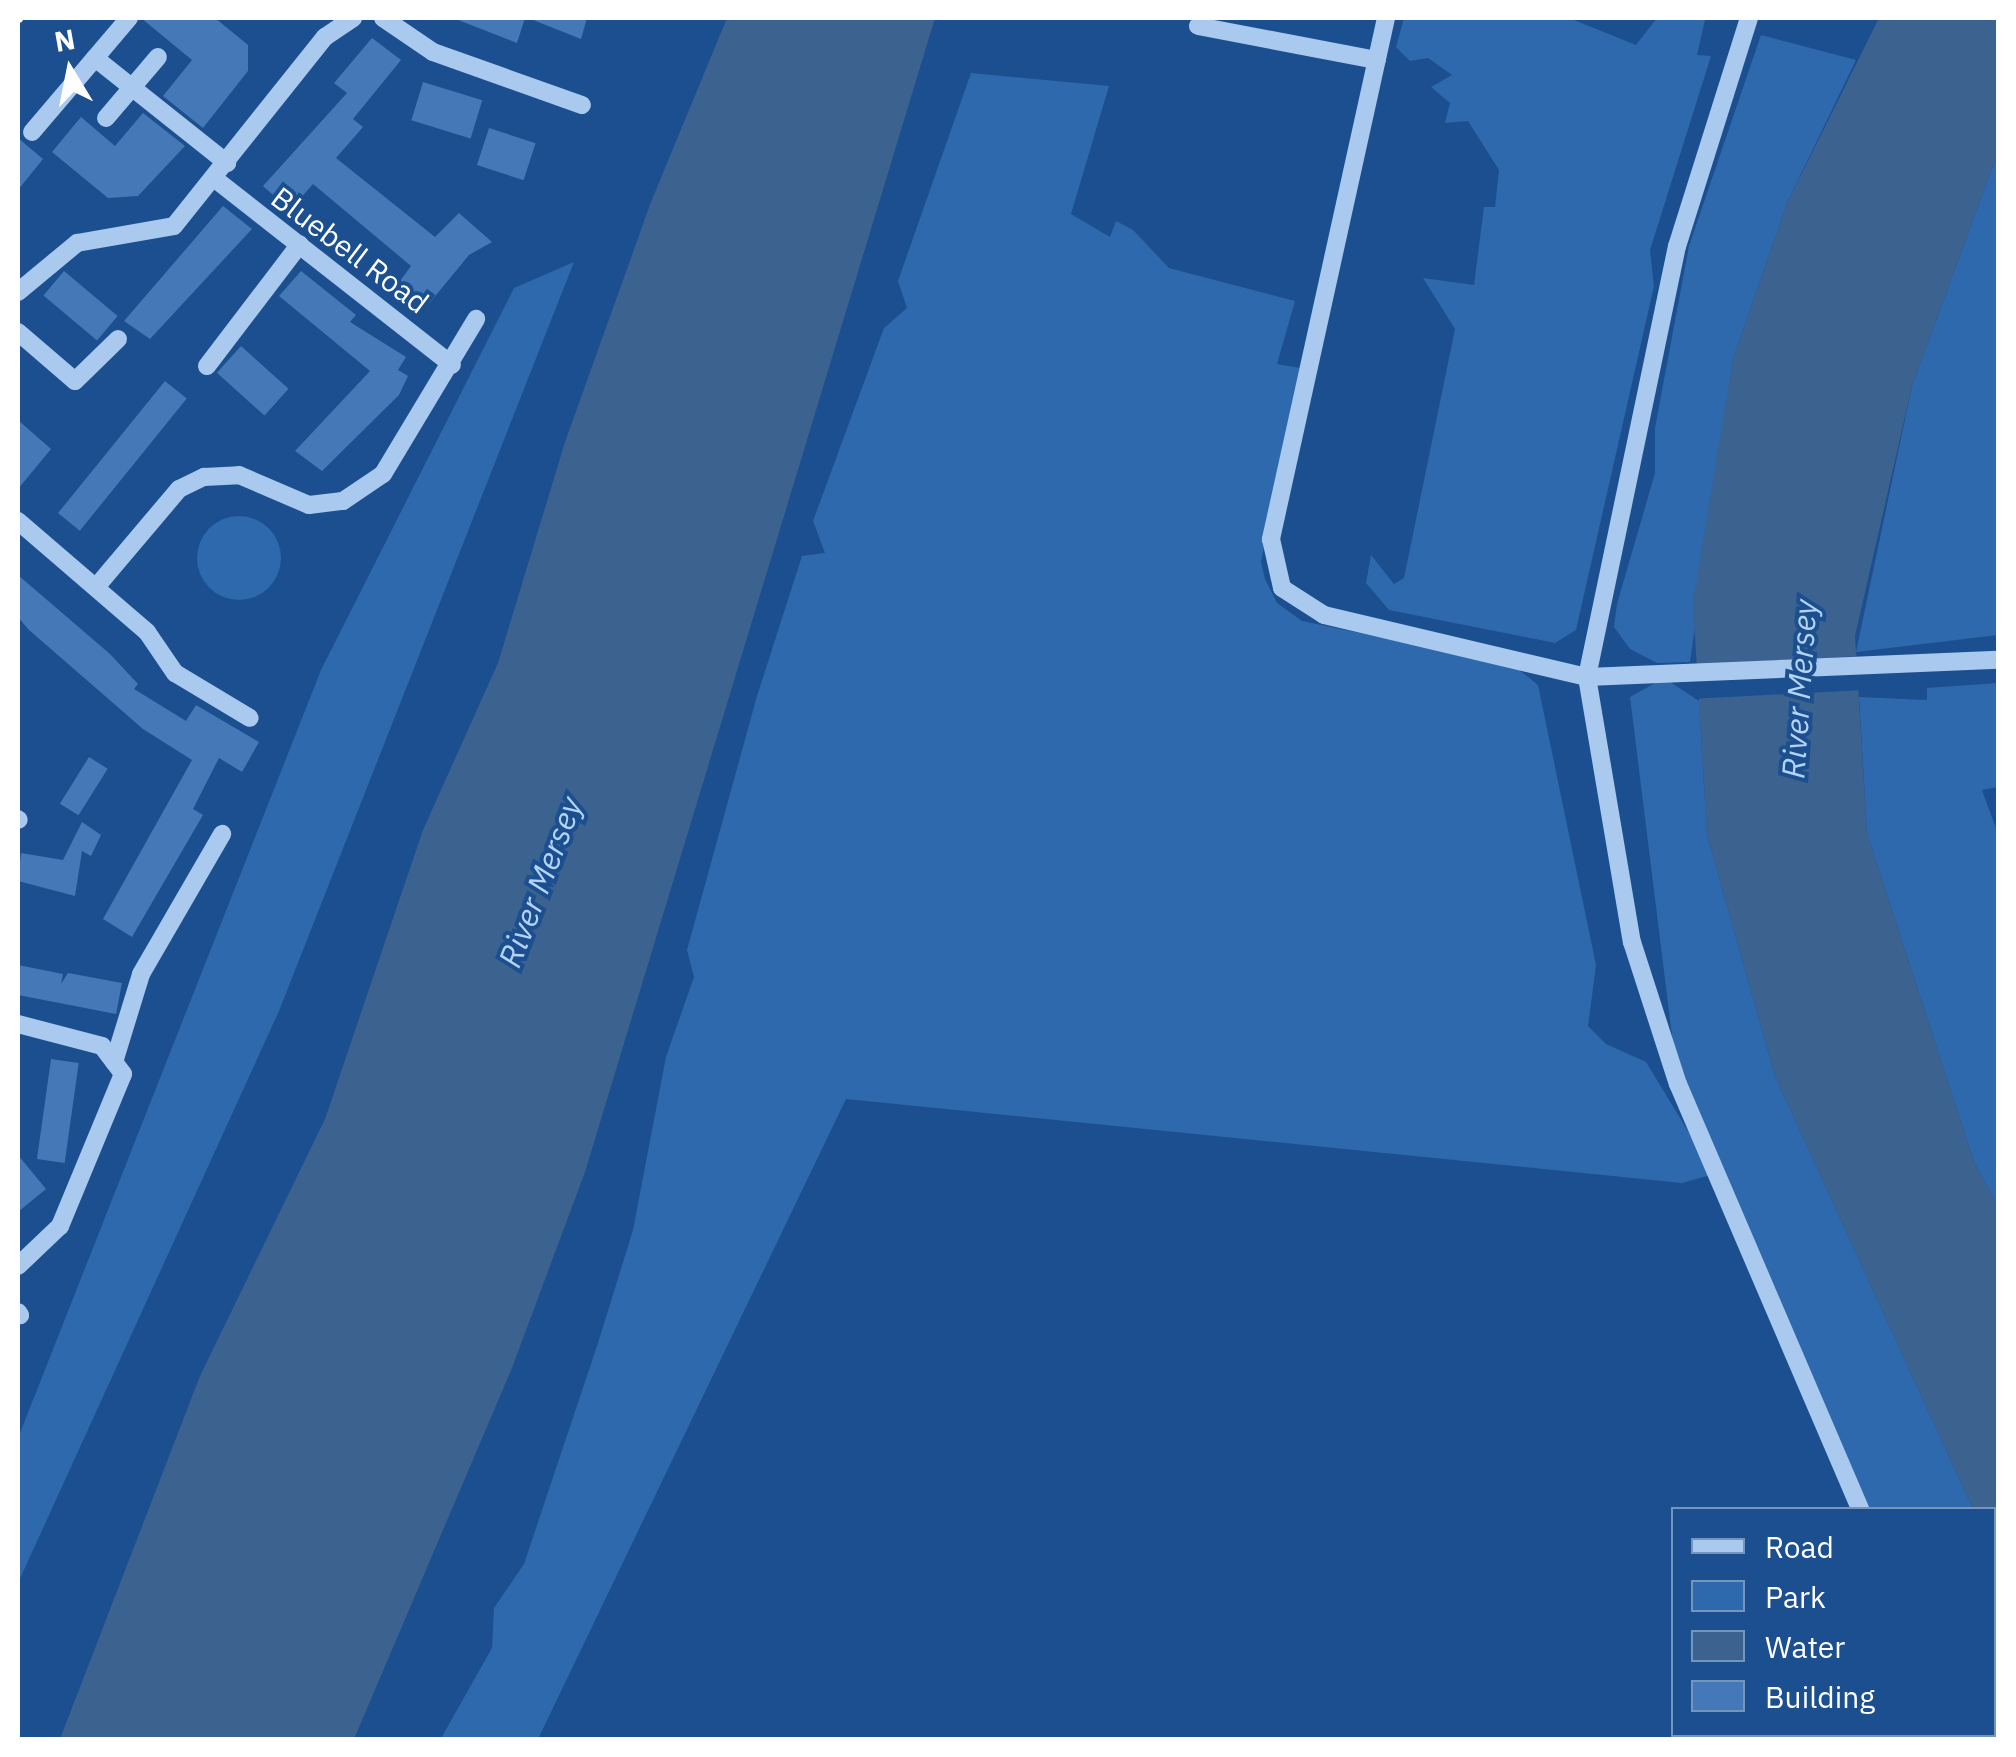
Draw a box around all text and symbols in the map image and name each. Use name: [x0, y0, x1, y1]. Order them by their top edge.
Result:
north arrow: [20, 20, 120, 120]
text: N: [52, 20, 78, 60]
street label: Bluebell Road: [264, 179, 436, 321]
water label: River Mersey: [1774, 598, 1824, 780]
water label: River Mersey: [490, 792, 590, 972]
legend: [1671, 1507, 1996, 1737]
text: Road: [1765, 1527, 1834, 1566]
text: Park: [1765, 1577, 1826, 1616]
text: Water: [1765, 1627, 1845, 1666]
text: Building: [1765, 1677, 1875, 1716]

